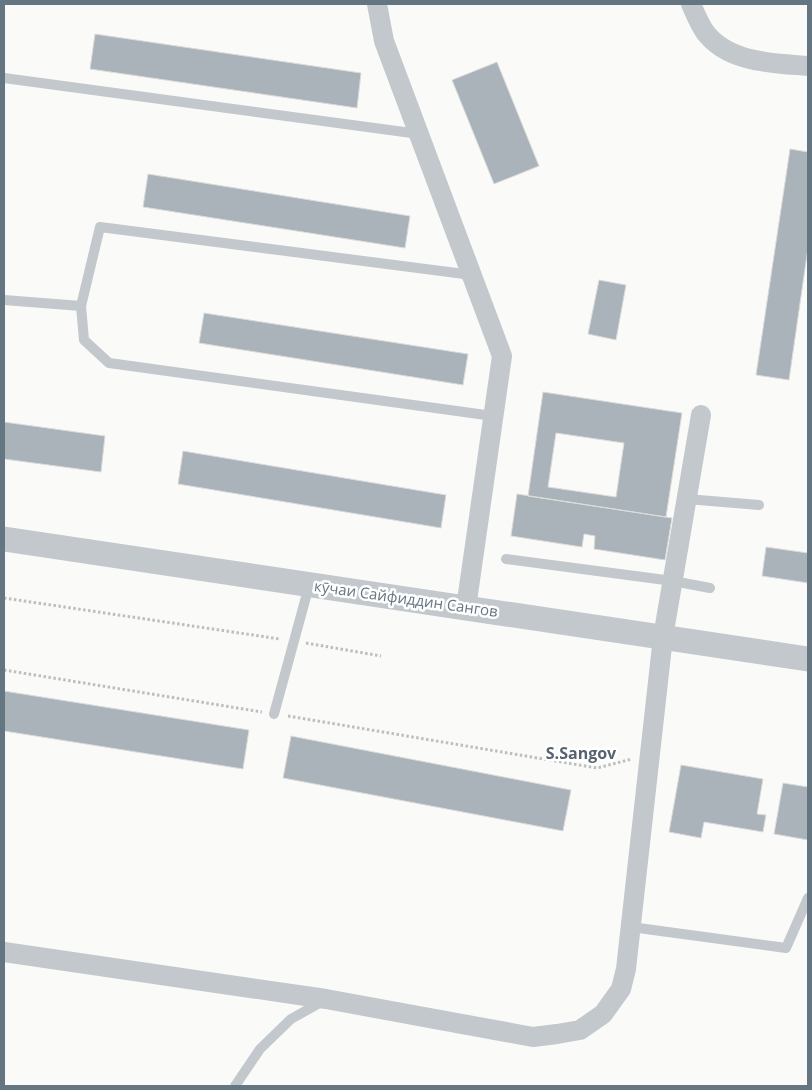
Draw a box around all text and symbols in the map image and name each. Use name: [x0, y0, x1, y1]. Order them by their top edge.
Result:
street label: кӯчаи Сайфиддин Сангов: [313, 575, 499, 621]
district label: S.Sangov: [546, 742, 617, 764]

